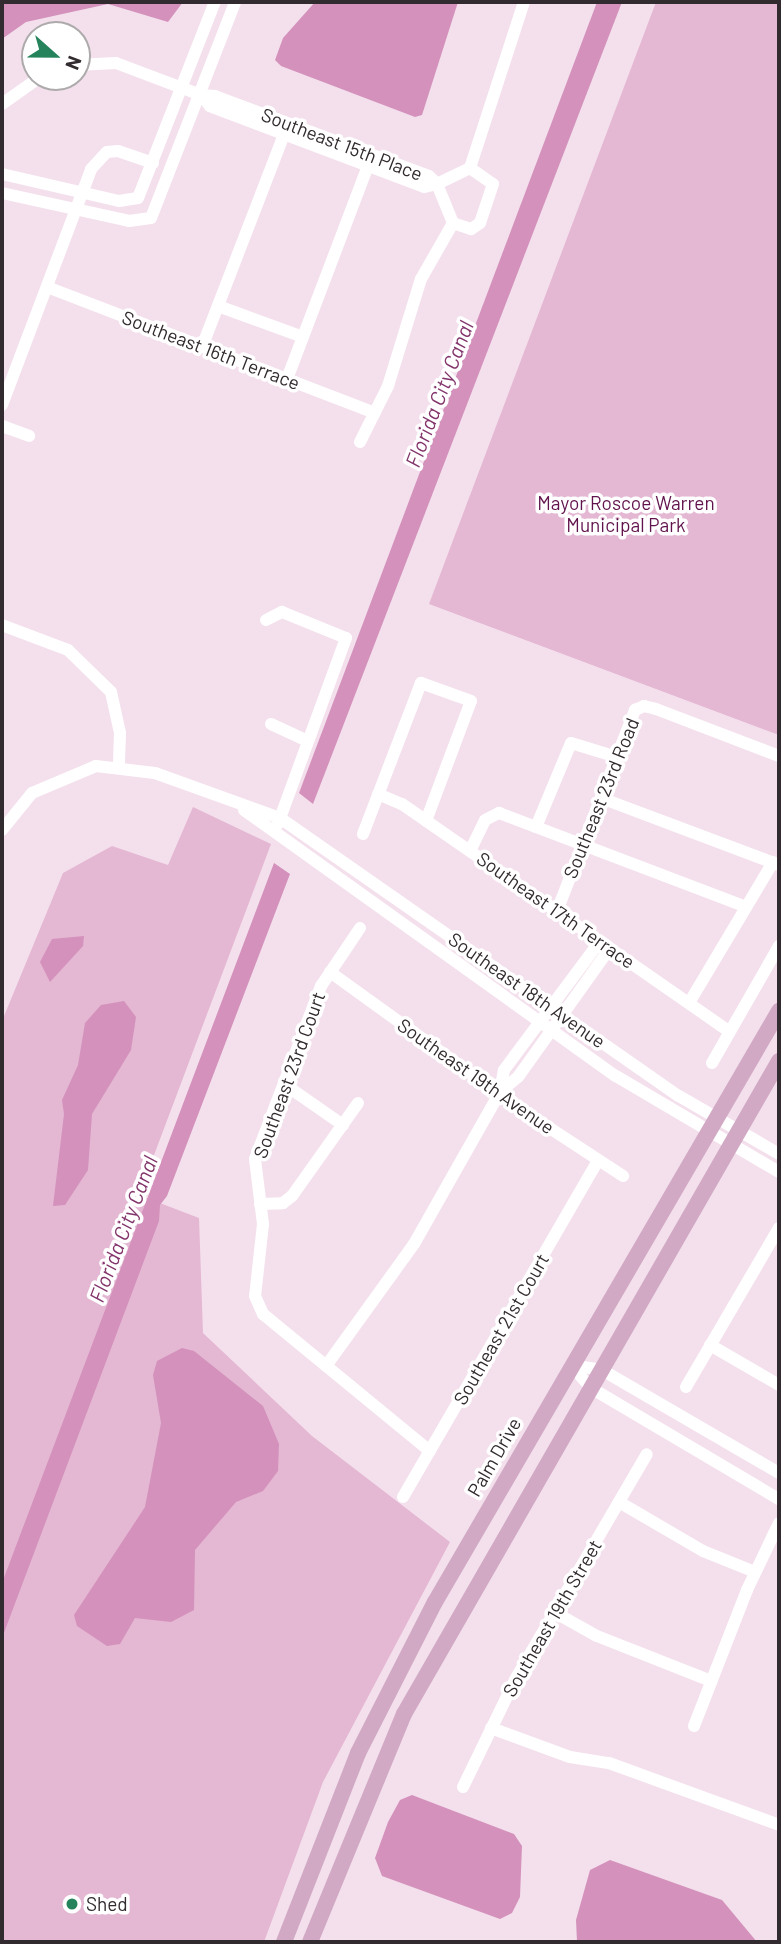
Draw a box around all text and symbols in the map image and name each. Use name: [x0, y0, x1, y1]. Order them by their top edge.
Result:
north arrow: [21, 21, 91, 91]
text: N: [61, 53, 87, 73]
street label: Southeast 15th Place: [258, 103, 426, 185]
street label: Southeast 16th Terrace: [119, 306, 303, 394]
water label: Florida City Canal: [400, 317, 478, 471]
park label: Mayor Roscoe Warren Municipal Park: [537, 492, 715, 536]
street label: Southeast 23rd Road: [558, 714, 644, 882]
street label: Southeast 17th Terrace: [473, 847, 639, 973]
street label: Southeast 18th Avenue: [444, 927, 610, 1053]
street label: Southeast 23rd Court: [248, 989, 330, 1161]
street label: Southeast 19th Avenue: [393, 1013, 559, 1139]
water label: Florida City Canal: [84, 1152, 162, 1306]
street label: Southeast 21st Court: [448, 1249, 554, 1409]
street label: Palm Drive: [462, 1414, 526, 1500]
street label: Southeast 19th Street: [498, 1535, 606, 1701]
place label: Shed: [86, 1893, 128, 1915]
marker: Shed: [64, 1896, 80, 1912]

